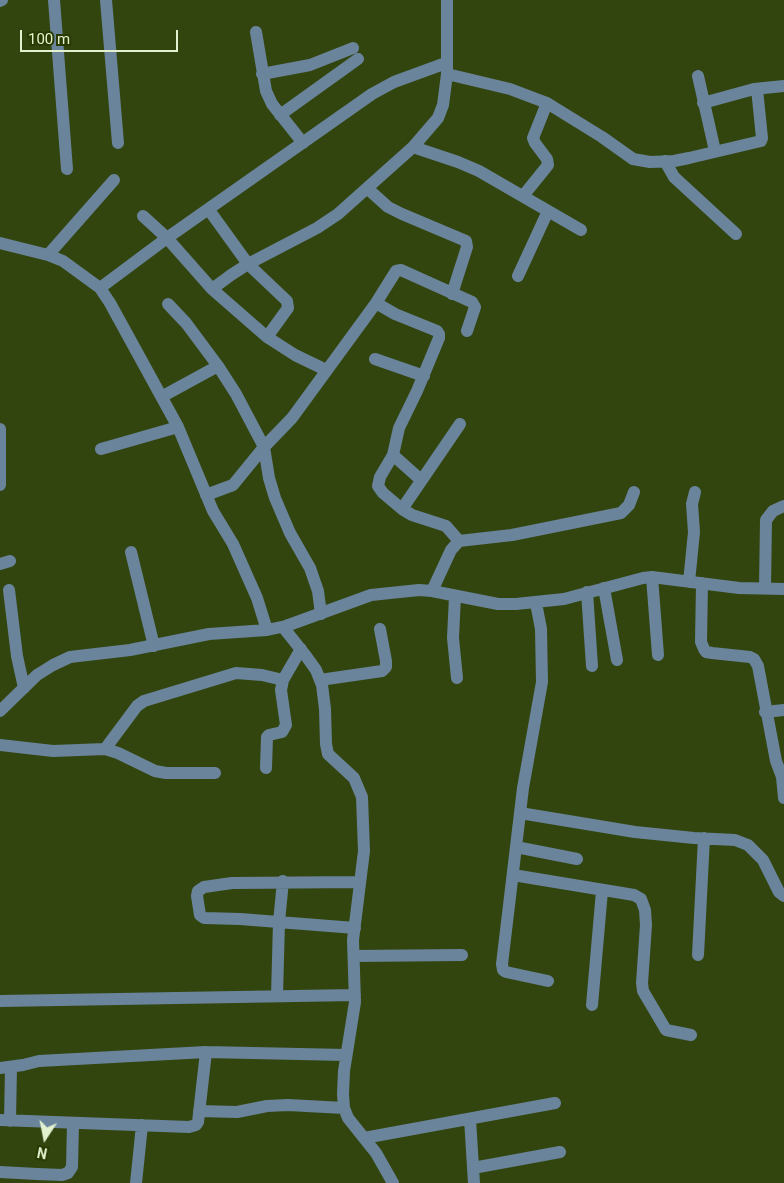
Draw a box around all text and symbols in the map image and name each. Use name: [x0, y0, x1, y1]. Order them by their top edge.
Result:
scale bar: [22, 20, 180, 52]
text: 100 m: [28, 30, 70, 48]
north arrow: [20, 1113, 70, 1163]
text: N: [36, 1144, 49, 1162]

